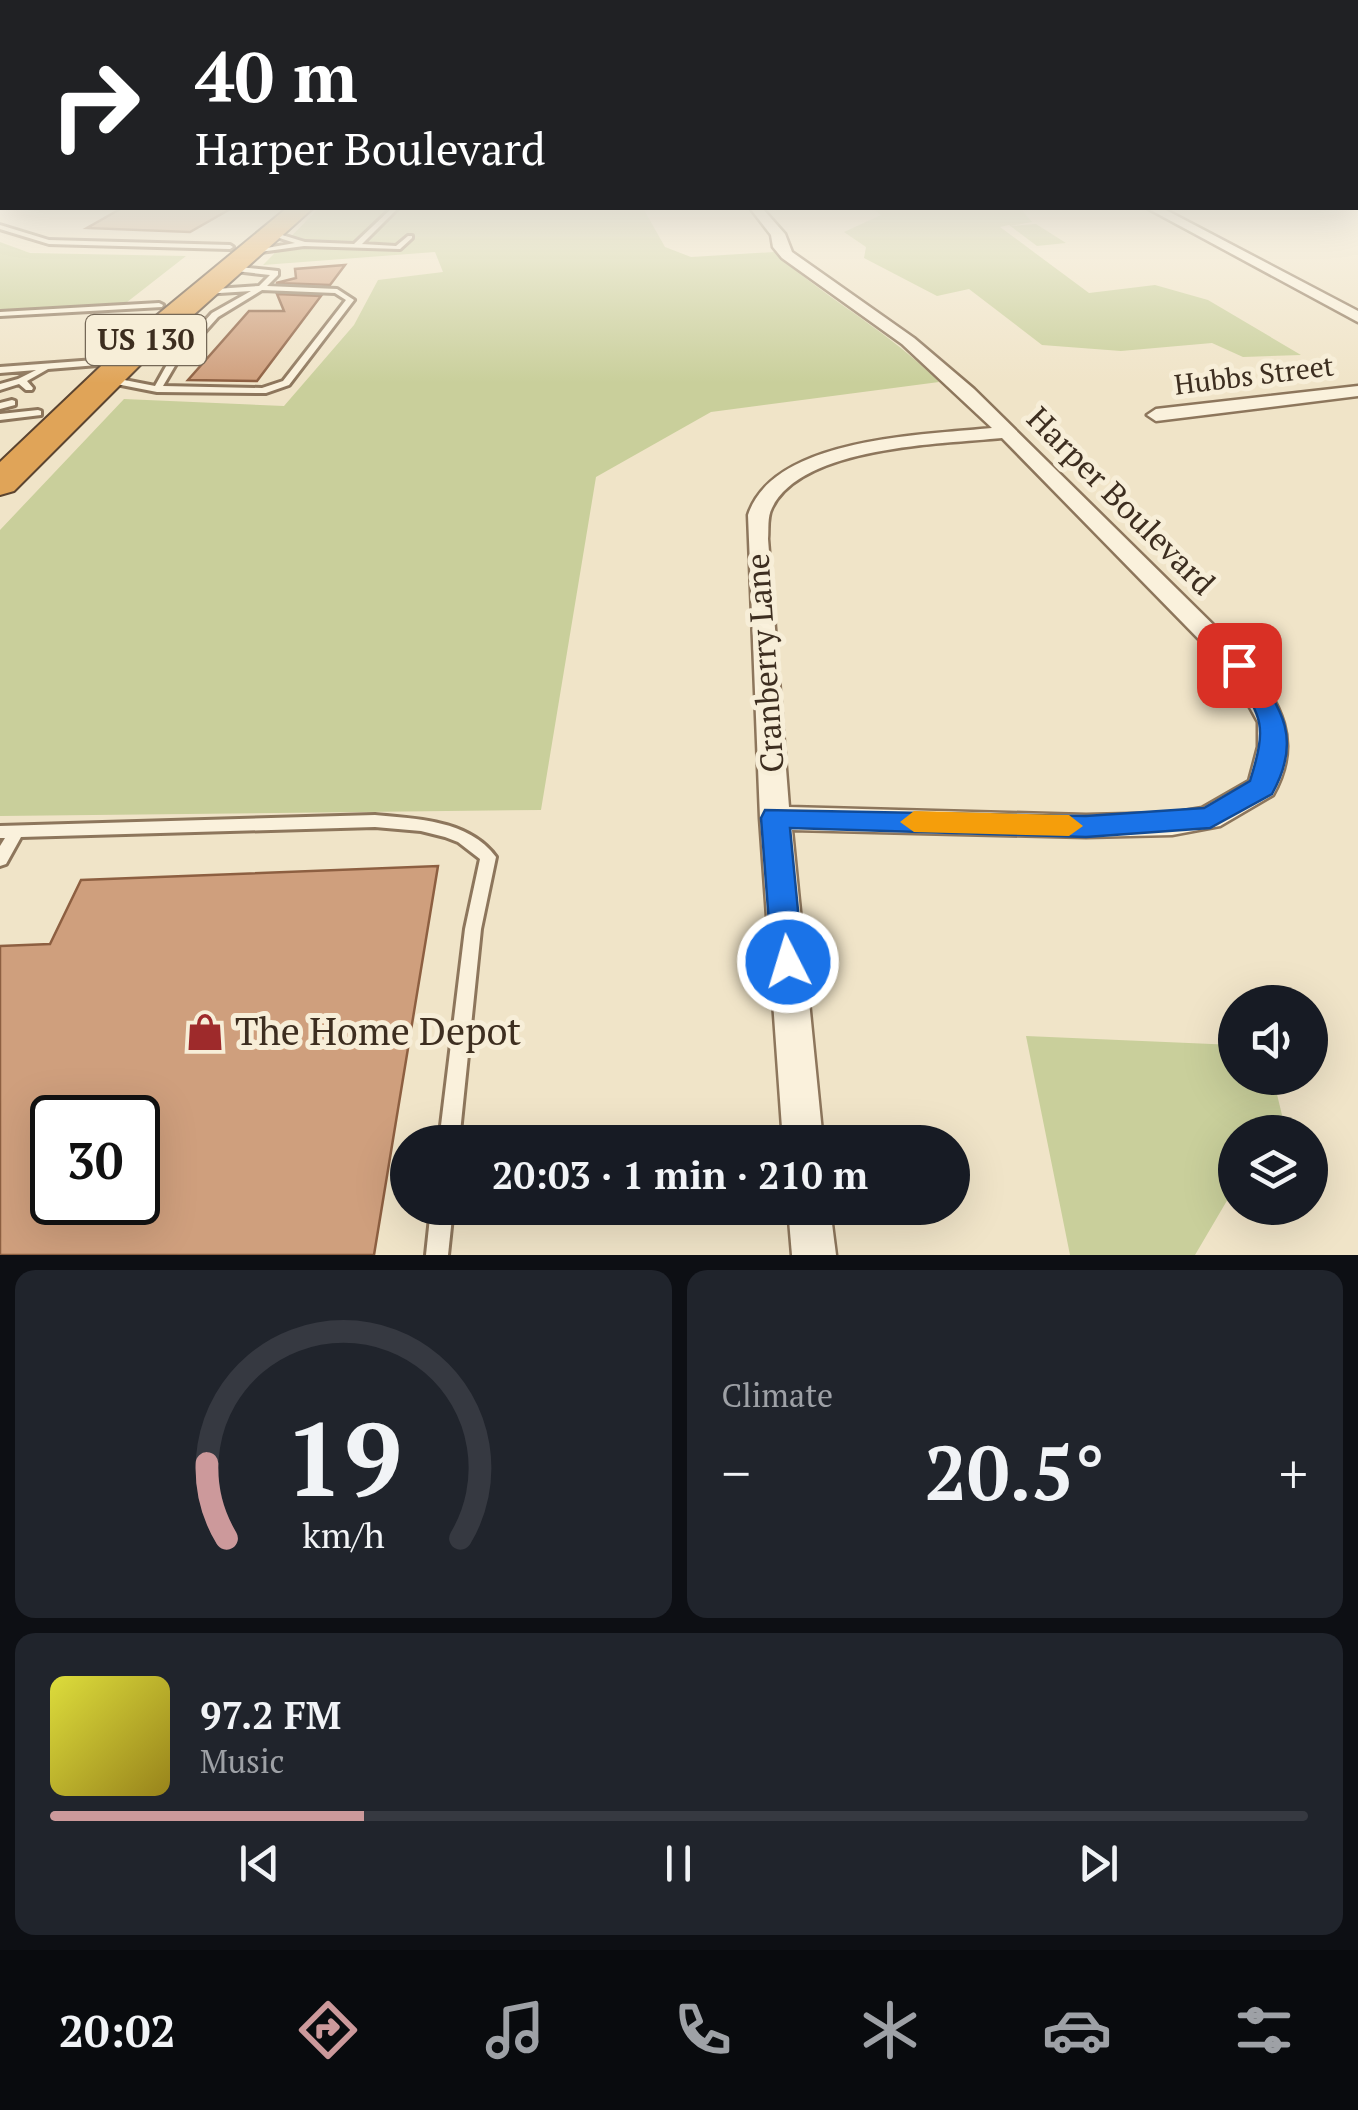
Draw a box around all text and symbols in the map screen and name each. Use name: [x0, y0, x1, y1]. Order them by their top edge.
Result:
text: 40 m: [195, 29, 358, 122]
icon: right: [30, 40, 160, 170]
text: Harper Boulevard: [195, 118, 546, 178]
road number: US 130: [86, 315, 206, 365]
street label: Hubbs Street: [1172, 346, 1337, 403]
street label: Harper Boulevard: [1019, 397, 1225, 603]
street label: Cranberry Lane: [735, 552, 793, 774]
pin: [1197, 623, 1282, 708]
icon: arrive: [1212, 638, 1267, 693]
position arrow: [736, 910, 840, 1014]
map controls: [1218, 985, 1328, 1225]
button: sound: [1218, 985, 1328, 1095]
place label: The Home Depot: [235, 1006, 521, 1056]
shop icon: The Home Depot: [184, 1011, 226, 1053]
speed limit sign: 30: [30, 1095, 160, 1225]
button: layers: [1218, 1115, 1328, 1225]
text: 20:03 · 1 min · 210 m: [492, 1150, 868, 1200]
text: Climate: [722, 1374, 833, 1416]
text: 19: [284, 1388, 402, 1526]
text: 20.5°: [925, 1422, 1105, 1521]
text: −: [722, 1436, 751, 1509]
text: +: [1279, 1436, 1308, 1509]
text: km/h: [302, 1511, 385, 1558]
text: 97.2 FM: [200, 1690, 341, 1740]
text: Music: [200, 1740, 285, 1782]
icon: previous: [232, 1836, 287, 1891]
icon: pause: [651, 1836, 706, 1891]
icon: next: [1071, 1836, 1126, 1891]
icon: directions: [293, 1995, 363, 2065]
icon: music: [480, 1995, 550, 2065]
icon: phone: [668, 1995, 738, 2065]
icon: climate: [855, 1995, 925, 2065]
icon: car: [1042, 1995, 1112, 2065]
icon: filters: [1229, 1995, 1299, 2065]
text: 20:02: [59, 2000, 176, 2060]

